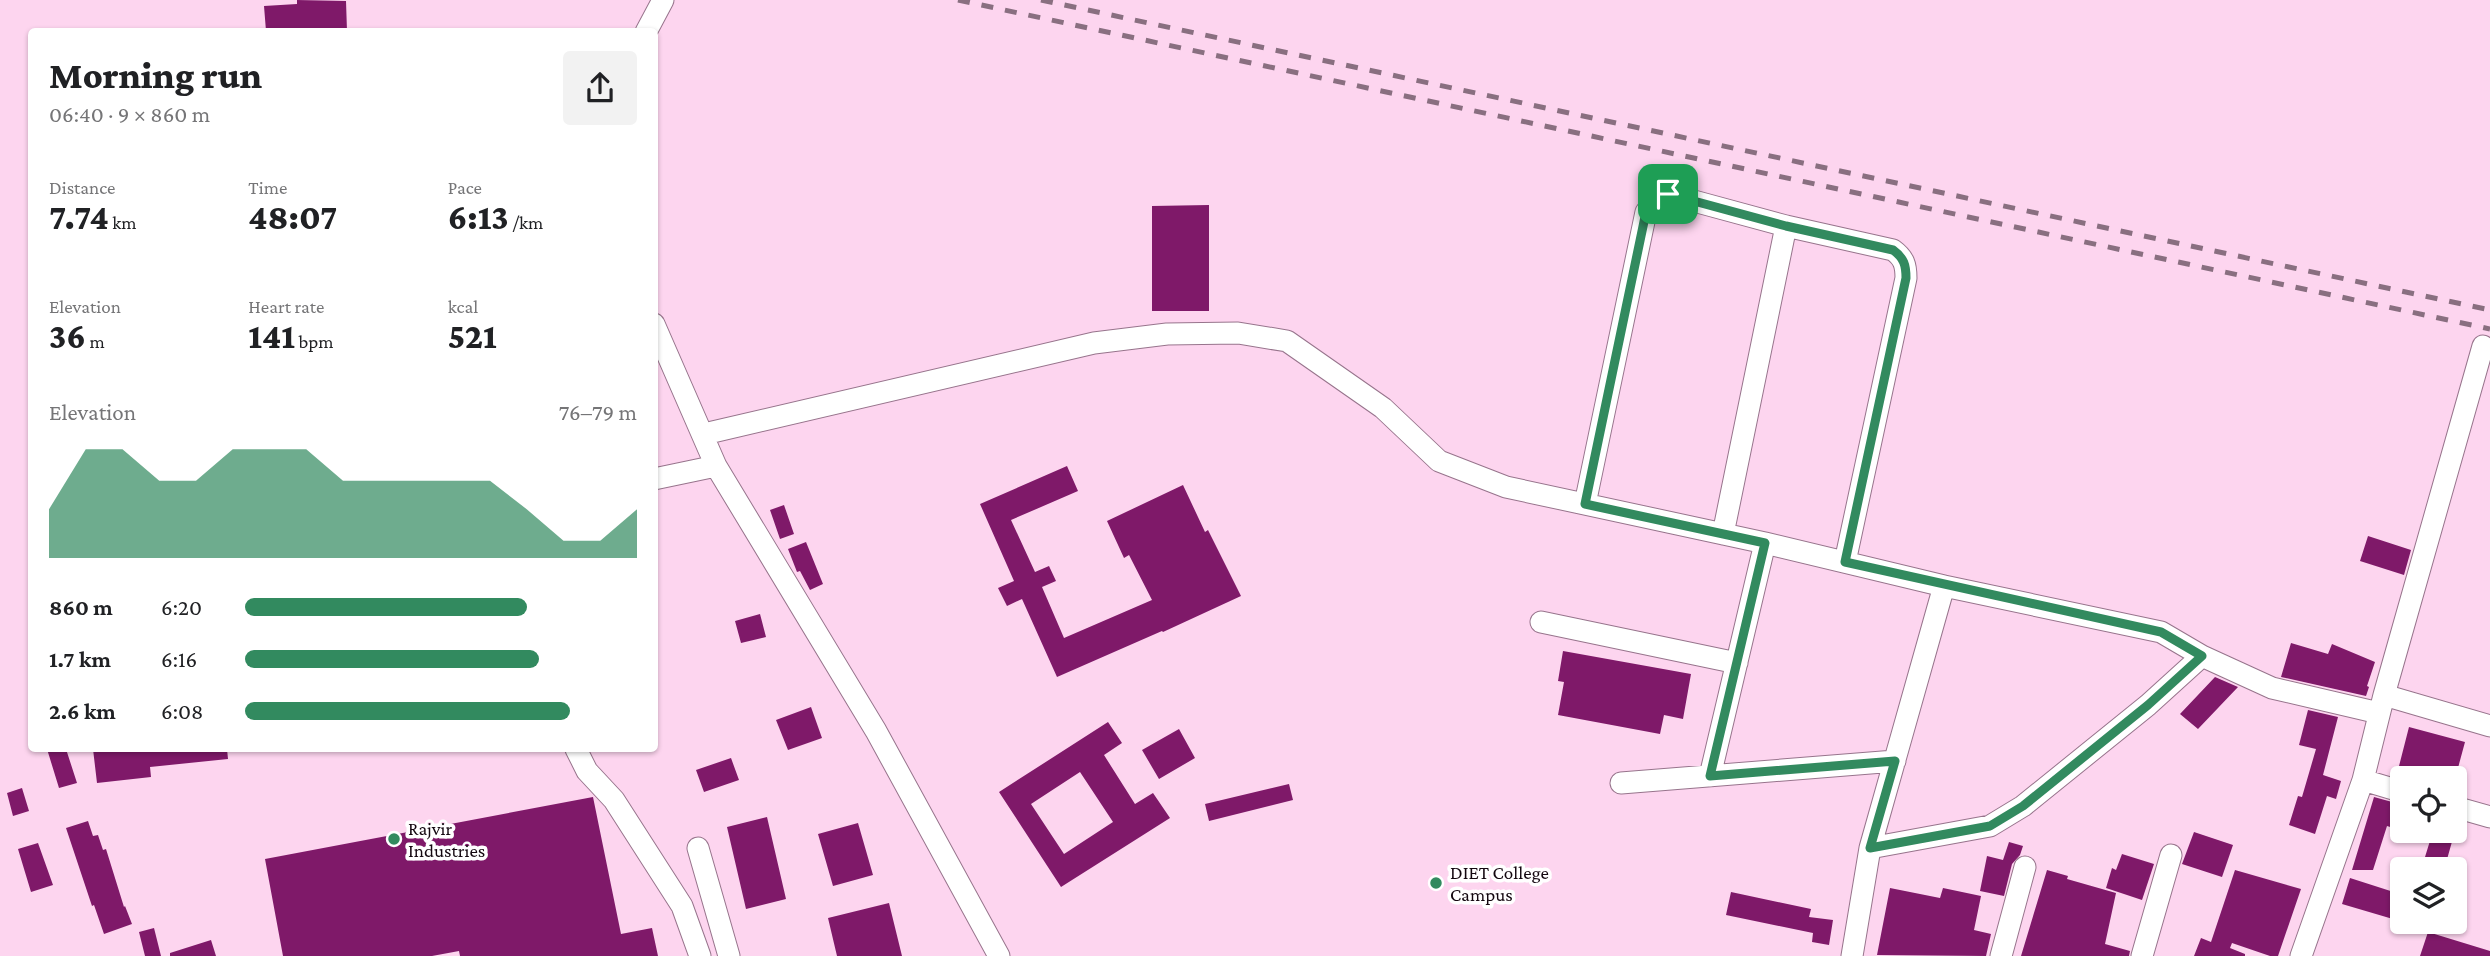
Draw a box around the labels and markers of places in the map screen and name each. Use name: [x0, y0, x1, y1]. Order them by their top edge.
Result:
pin: [1638, 164, 1698, 224]
place label: Rajvir Industries: [408, 818, 485, 861]
marker: Rajvir Industries: [386, 831, 402, 847]
place label: DIET College Campus: [1450, 862, 1549, 905]
marker: DIET College Campus: [1428, 875, 1444, 891]

